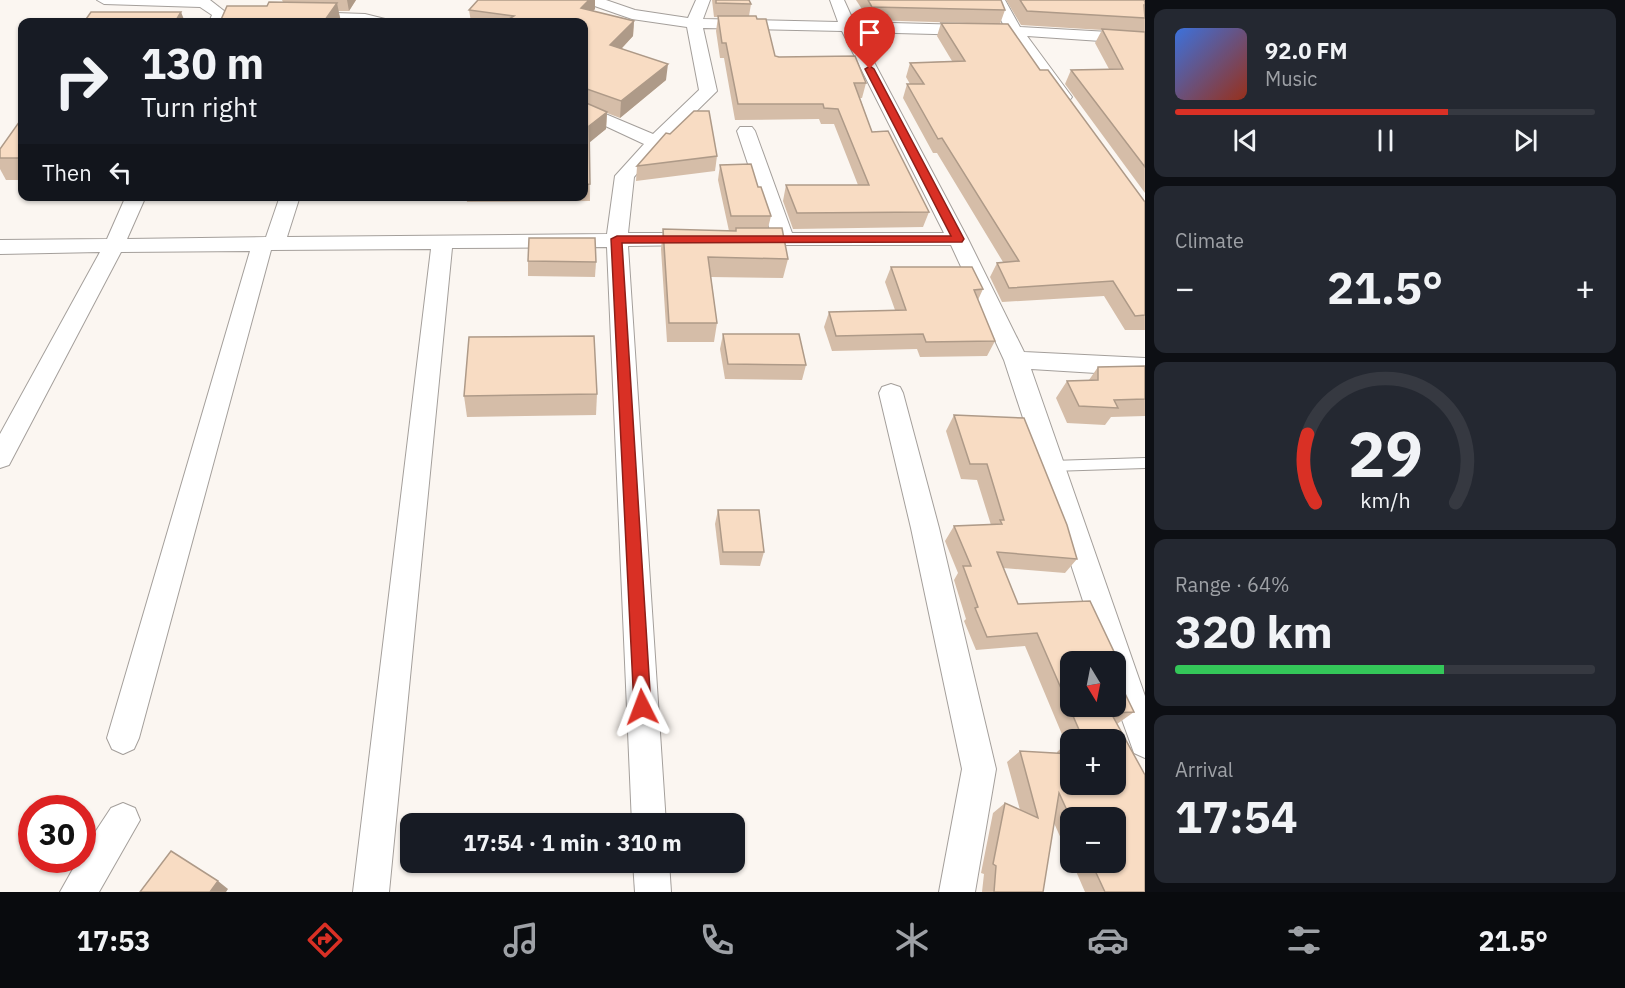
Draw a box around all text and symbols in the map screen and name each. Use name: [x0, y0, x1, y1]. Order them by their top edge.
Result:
pin: [844, 7, 895, 69]
icon: arrive: [853, 16, 886, 49]
text: 130 m: [141, 36, 264, 91]
text: 92.0 FM: [1265, 36, 1348, 65]
icon: right: [42, 42, 120, 120]
text: Music: [1265, 65, 1317, 92]
text: Turn right: [141, 89, 258, 124]
icon: previous: [1229, 124, 1262, 157]
icon: pause: [1369, 124, 1402, 157]
icon: next: [1509, 124, 1542, 157]
icon: left: [104, 156, 137, 189]
text: Then: [42, 158, 92, 187]
text: Climate: [1175, 227, 1244, 254]
text: 21.5°: [1327, 258, 1443, 316]
text: −: [1175, 266, 1195, 309]
text: +: [1575, 266, 1595, 309]
text: 29: [1348, 413, 1422, 494]
text: km/h: [1360, 486, 1410, 514]
text: Range · 64%: [1175, 571, 1290, 598]
text: 320 km: [1175, 602, 1333, 660]
north arrow: [1060, 651, 1126, 717]
map controls: [1060, 651, 1126, 873]
position arrow: [610, 675, 674, 739]
button: +: [1060, 729, 1126, 795]
text: Arrival: [1175, 756, 1233, 783]
text: 17:54: [1175, 787, 1298, 845]
speed limit sign: 30: [18, 795, 96, 873]
button: −: [1060, 807, 1126, 873]
text: 17:54 · 1 min · 310 m: [463, 828, 682, 857]
icon: directions: [304, 919, 346, 961]
icon: music: [500, 919, 542, 961]
icon: phone: [696, 919, 738, 961]
icon: climate: [891, 919, 933, 961]
icon: car: [1087, 919, 1129, 961]
icon: filters: [1283, 919, 1325, 961]
text: 17:53: [77, 923, 151, 958]
text: 21.5°: [1478, 923, 1548, 958]

